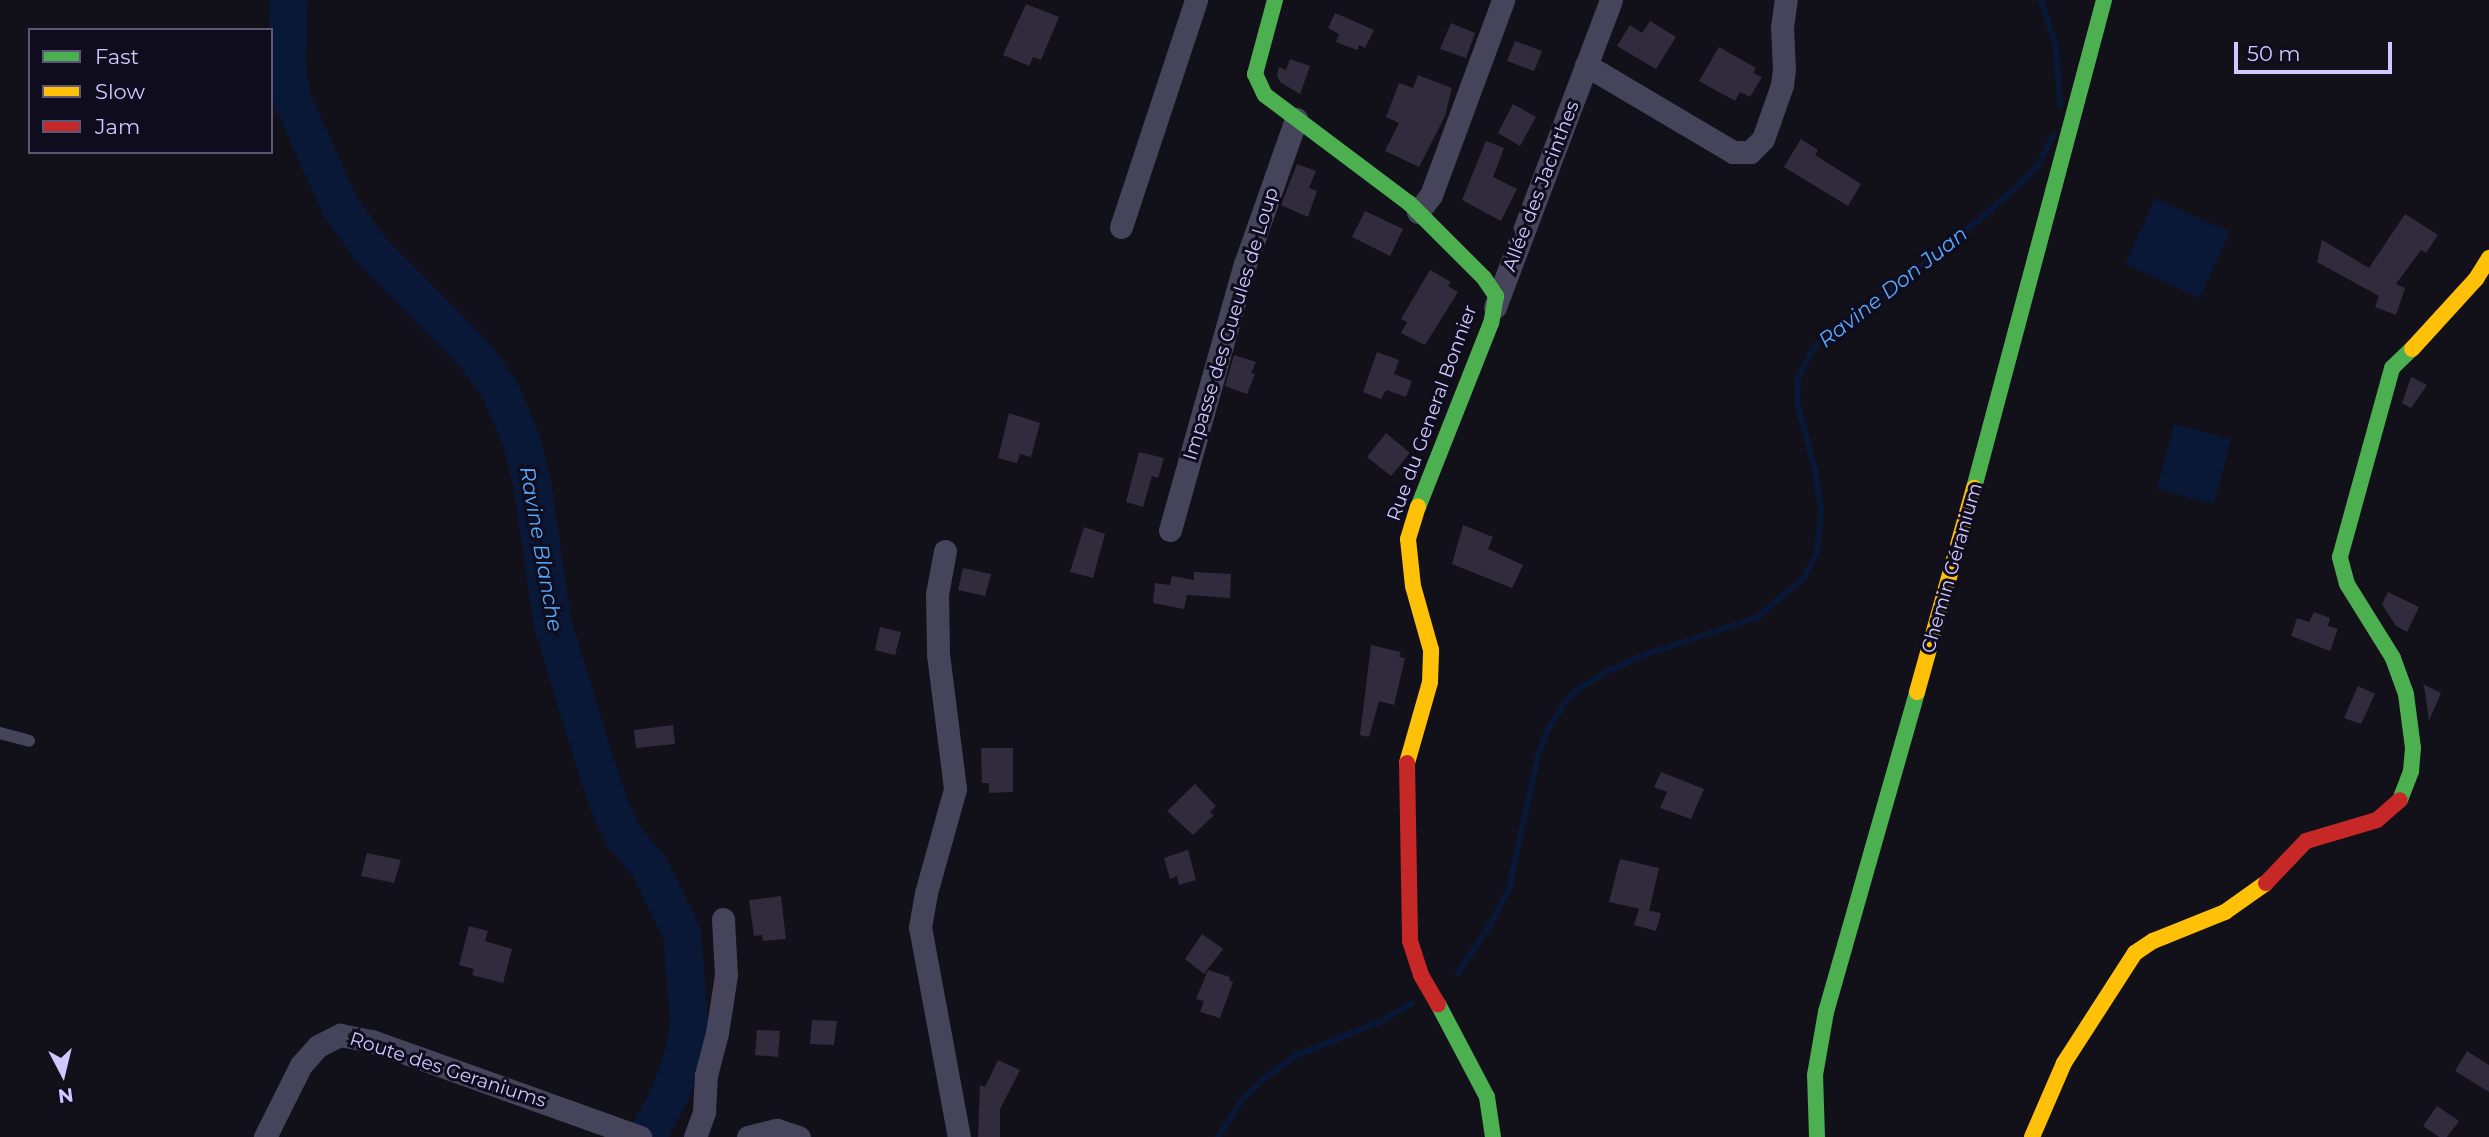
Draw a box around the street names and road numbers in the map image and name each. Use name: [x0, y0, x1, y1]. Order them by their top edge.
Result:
street label: Allée des Jacinthes: [1498, 97, 1584, 275]
street label: Impasse des Gueules de Loup: [1179, 185, 1283, 463]
street label: Rue du General Bonnier: [1382, 302, 1482, 524]
street label: Chemin Géranium: [1917, 480, 1987, 656]
street label: Route des Geraniums: [347, 1027, 549, 1113]

